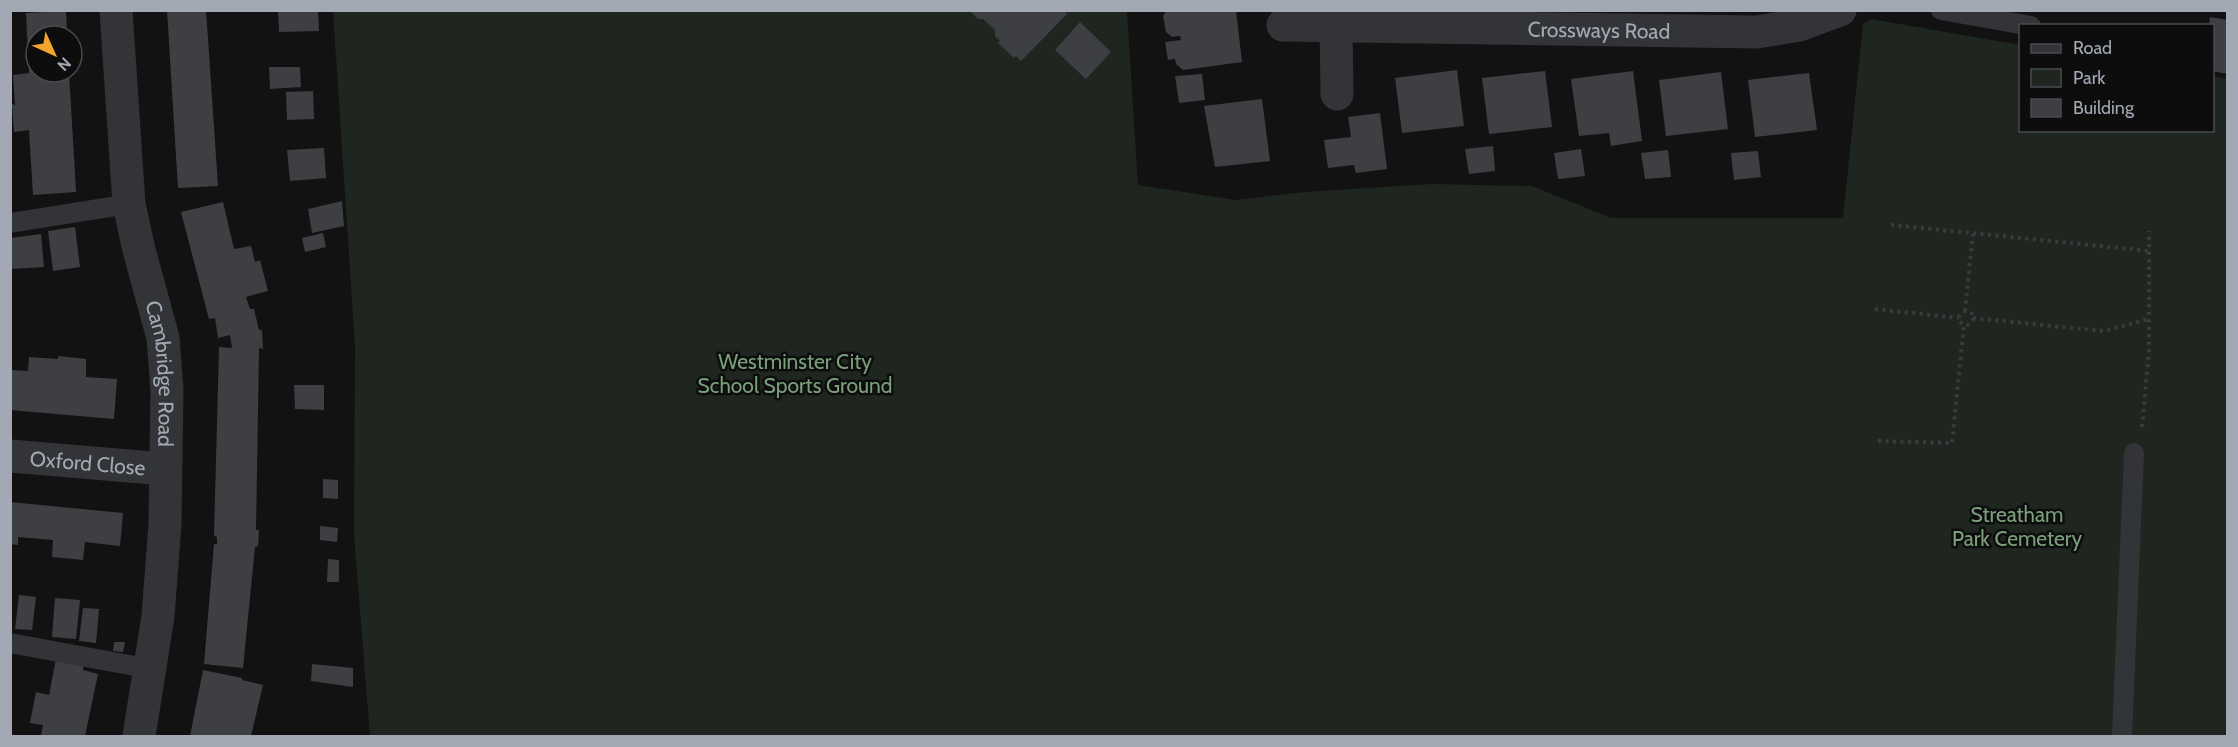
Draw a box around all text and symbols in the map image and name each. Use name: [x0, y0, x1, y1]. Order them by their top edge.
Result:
street label: Crossways Road: [1528, 16, 1670, 43]
north arrow: [24, 24, 84, 84]
legend: [2019, 24, 2214, 132]
text: Road: [2073, 37, 2112, 59]
text: N: [54, 54, 75, 75]
text: Park: [2073, 67, 2106, 89]
text: Building: [2073, 97, 2135, 119]
street label: Cambridge Road: [141, 298, 180, 447]
park label: Westminster City School Sports Ground: [698, 349, 892, 398]
street label: Oxford Close: [29, 445, 147, 480]
park label: Streatham Park Cemetery: [1952, 502, 2082, 551]

